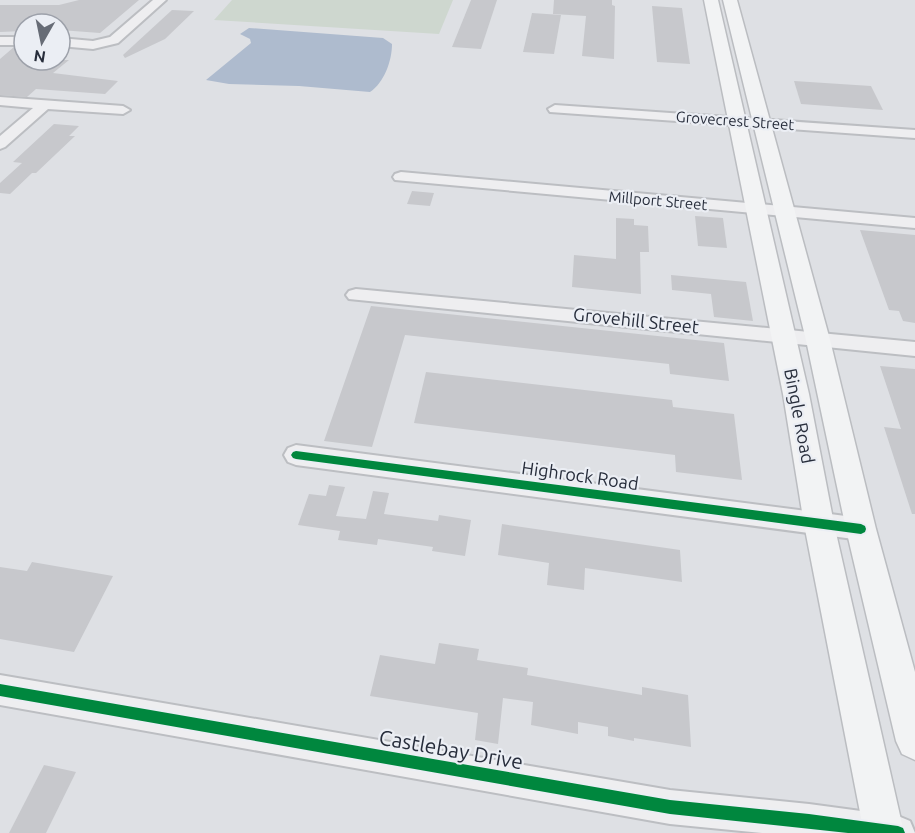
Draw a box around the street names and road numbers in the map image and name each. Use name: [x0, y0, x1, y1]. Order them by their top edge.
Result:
street label: Grovecrest Street: [675, 108, 795, 133]
street label: Millport Street: [608, 188, 708, 213]
street label: Grovehill Street: [572, 303, 700, 337]
street label: Bingle Road: [781, 366, 819, 465]
street label: Highrock Road: [520, 457, 640, 493]
street label: Castlebay Drive: [377, 725, 525, 773]

